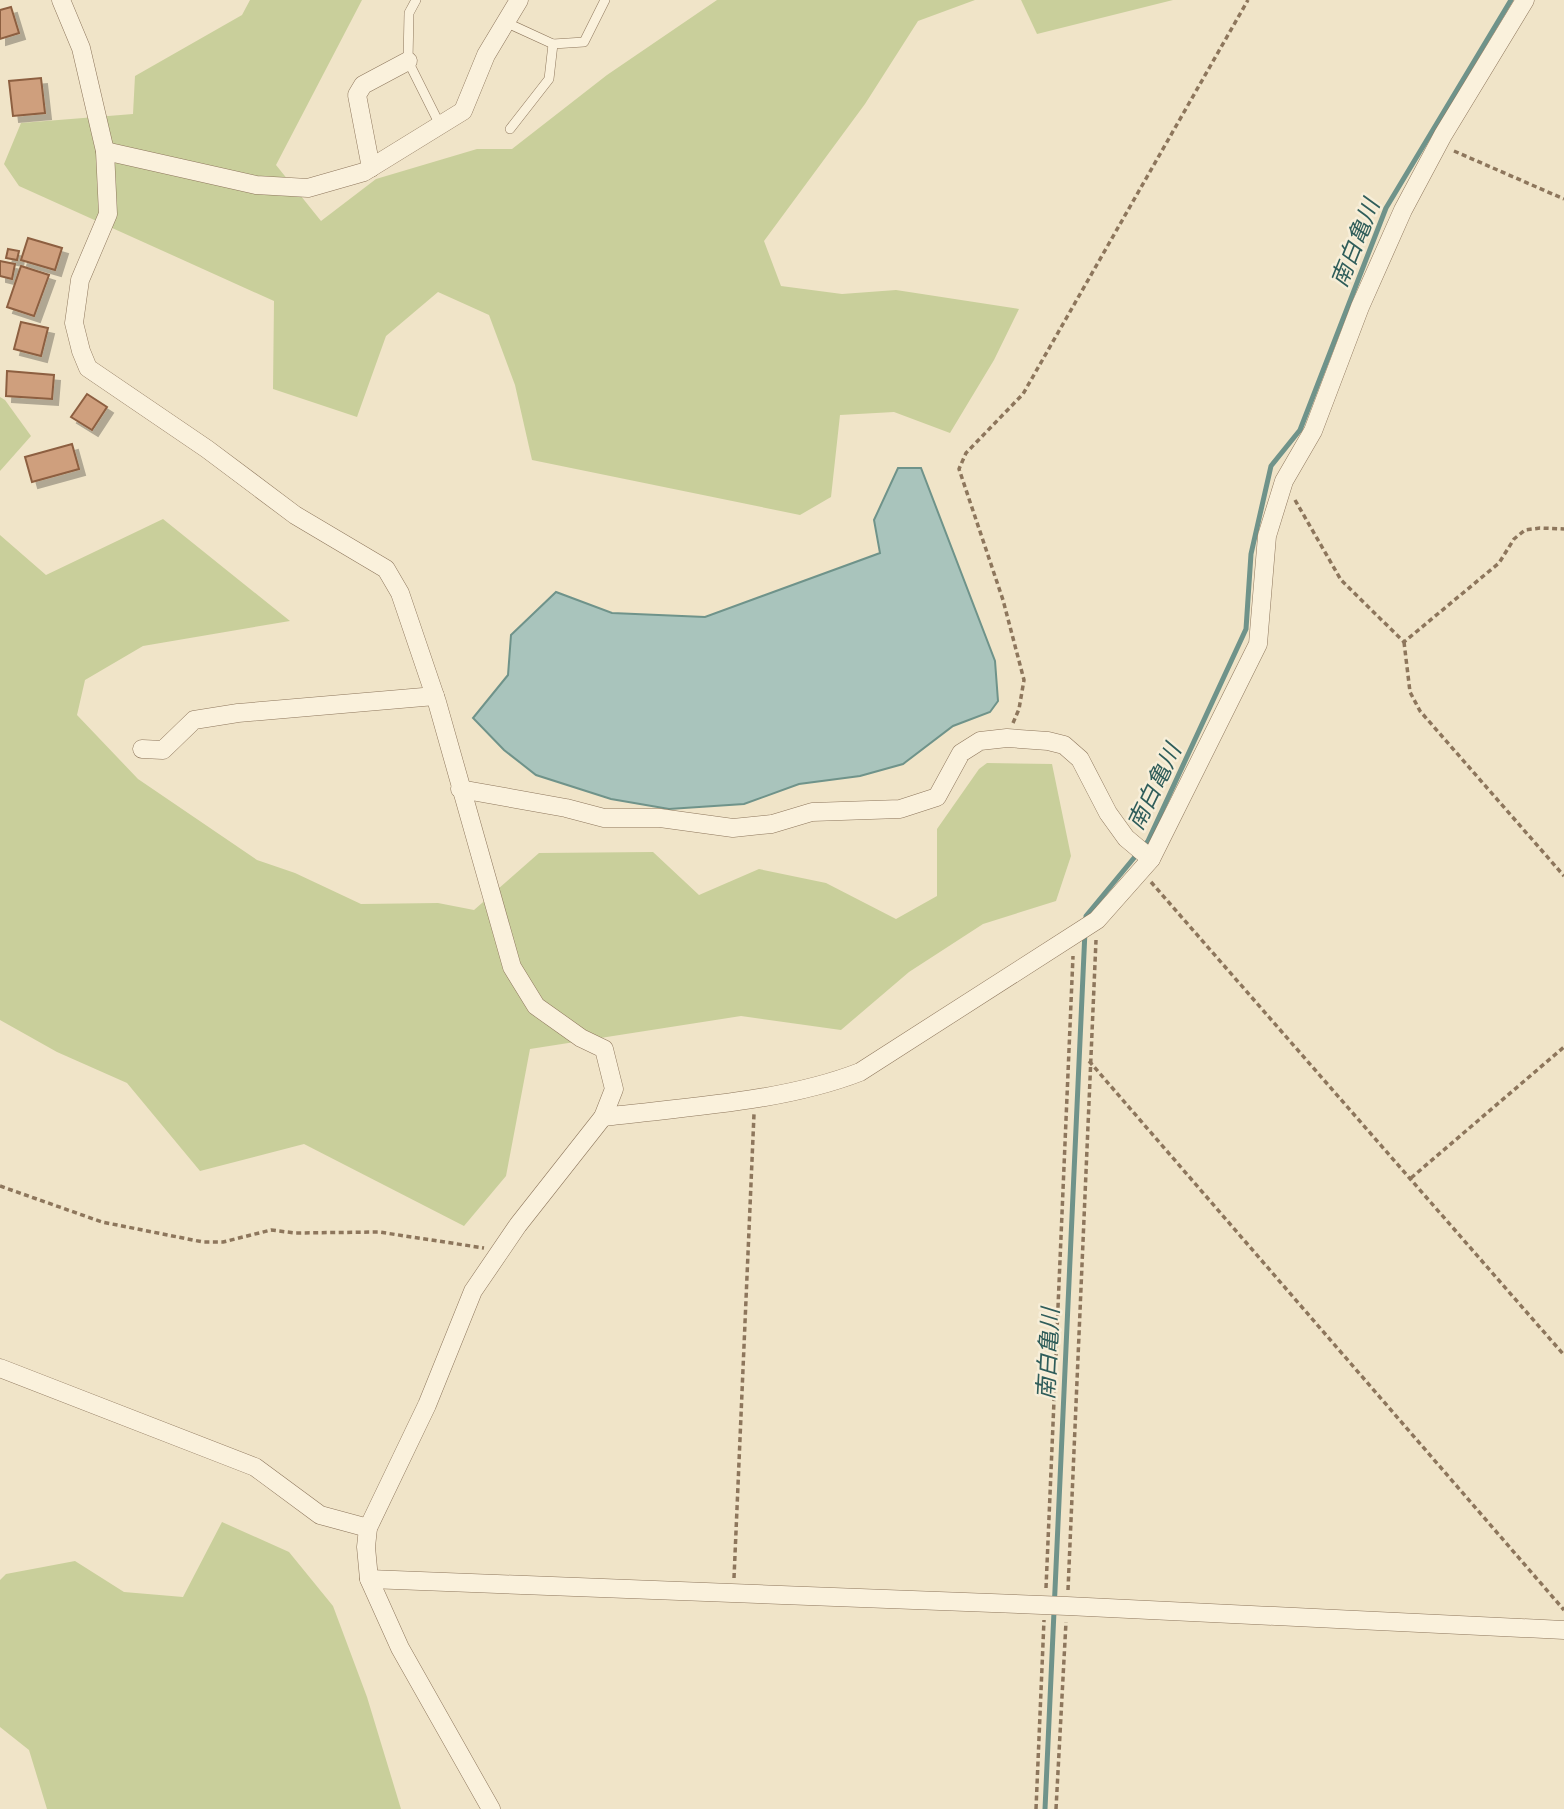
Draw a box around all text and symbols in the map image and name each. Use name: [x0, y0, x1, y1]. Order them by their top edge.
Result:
water label: 南白亀川: [1324, 192, 1386, 291]
water label: 南白亀川: [1120, 736, 1188, 834]
water label: 南白亀川: [1031, 1304, 1065, 1401]

